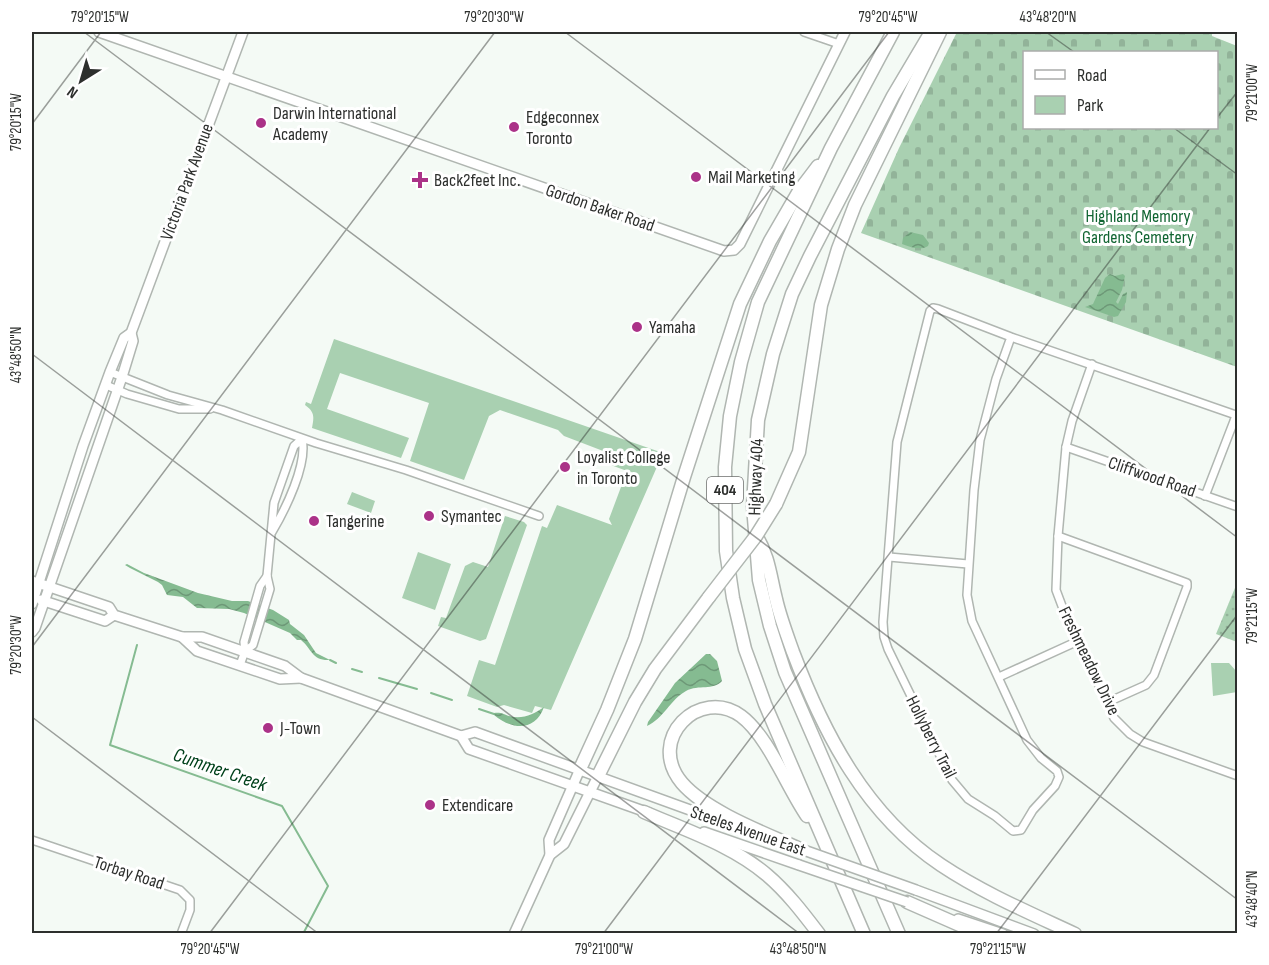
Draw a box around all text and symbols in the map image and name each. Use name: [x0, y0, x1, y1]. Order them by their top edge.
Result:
text: 79°20'15"W: [71, 8, 129, 27]
text: 79°20'30"W: [464, 8, 524, 27]
text: 79°20'45"W: [859, 8, 918, 27]
text: 43°48'20"N: [1020, 8, 1076, 27]
north arrow: [51, 51, 111, 111]
legend: [1023, 51, 1218, 129]
text: 79°21'00"W: [1243, 64, 1262, 122]
text: Road: [1077, 65, 1107, 86]
text: N: [64, 82, 82, 102]
text: 79°20'15"W: [7, 93, 26, 151]
text: Park: [1077, 95, 1103, 116]
place label: Darwin International Academy: [272, 103, 396, 145]
place label: Edgeconnex Toronto: [526, 107, 599, 149]
marker: Darwin International Academy: [254, 116, 268, 130]
marker: Edgeconnex Toronto: [507, 120, 521, 134]
street label: Victoria Park Avenue: [156, 121, 218, 243]
place label: Mail Marketing: [708, 167, 795, 188]
place label: Back2feet Inc.: [434, 170, 520, 191]
marker: Mail Marketing: [689, 170, 703, 184]
marker: Back2feet Inc.: [411, 171, 429, 189]
street label: Gordon Baker Road: [543, 180, 657, 236]
park label: Highland Memory Gardens Cemetery: [1082, 206, 1194, 248]
place label: Yamaha: [649, 317, 696, 338]
marker: Yamaha: [630, 320, 644, 334]
text: 43°48'50"N: [7, 327, 26, 383]
street label: Highway 404: [744, 438, 768, 516]
place label: Loyalist College in Toronto: [577, 447, 671, 489]
street label: Cliffwood Road: [1105, 452, 1199, 502]
marker: Loyalist College in Toronto: [558, 460, 572, 474]
road number: 404: [707, 477, 743, 503]
place label: Symantec: [441, 506, 502, 527]
marker: Symantec: [422, 509, 436, 523]
place label: Tangerine: [326, 511, 385, 532]
marker: Tangerine: [307, 514, 321, 528]
text: 79°21'15"W: [1243, 588, 1262, 644]
street label: Freshmeadow Drive: [1054, 603, 1124, 719]
text: 79°20'30"W: [7, 615, 26, 675]
street label: Hollyberry Trail: [901, 692, 961, 782]
place label: J-Town: [279, 718, 321, 739]
marker: J-Town: [261, 721, 275, 735]
water label: Cummer Creek: [170, 743, 270, 797]
place label: Extendicare: [442, 795, 513, 816]
marker: Extendicare: [423, 798, 437, 812]
street label: Steeles Avenue East: [688, 801, 809, 861]
street label: Torbay Road: [91, 852, 167, 894]
text: 43°48'40"N: [1243, 871, 1262, 927]
text: 79°20'45"W: [181, 940, 240, 959]
text: 79°21'00"W: [575, 940, 633, 959]
text: 43°48'50"N: [770, 940, 826, 959]
text: 79°21'15"W: [970, 940, 1026, 959]

